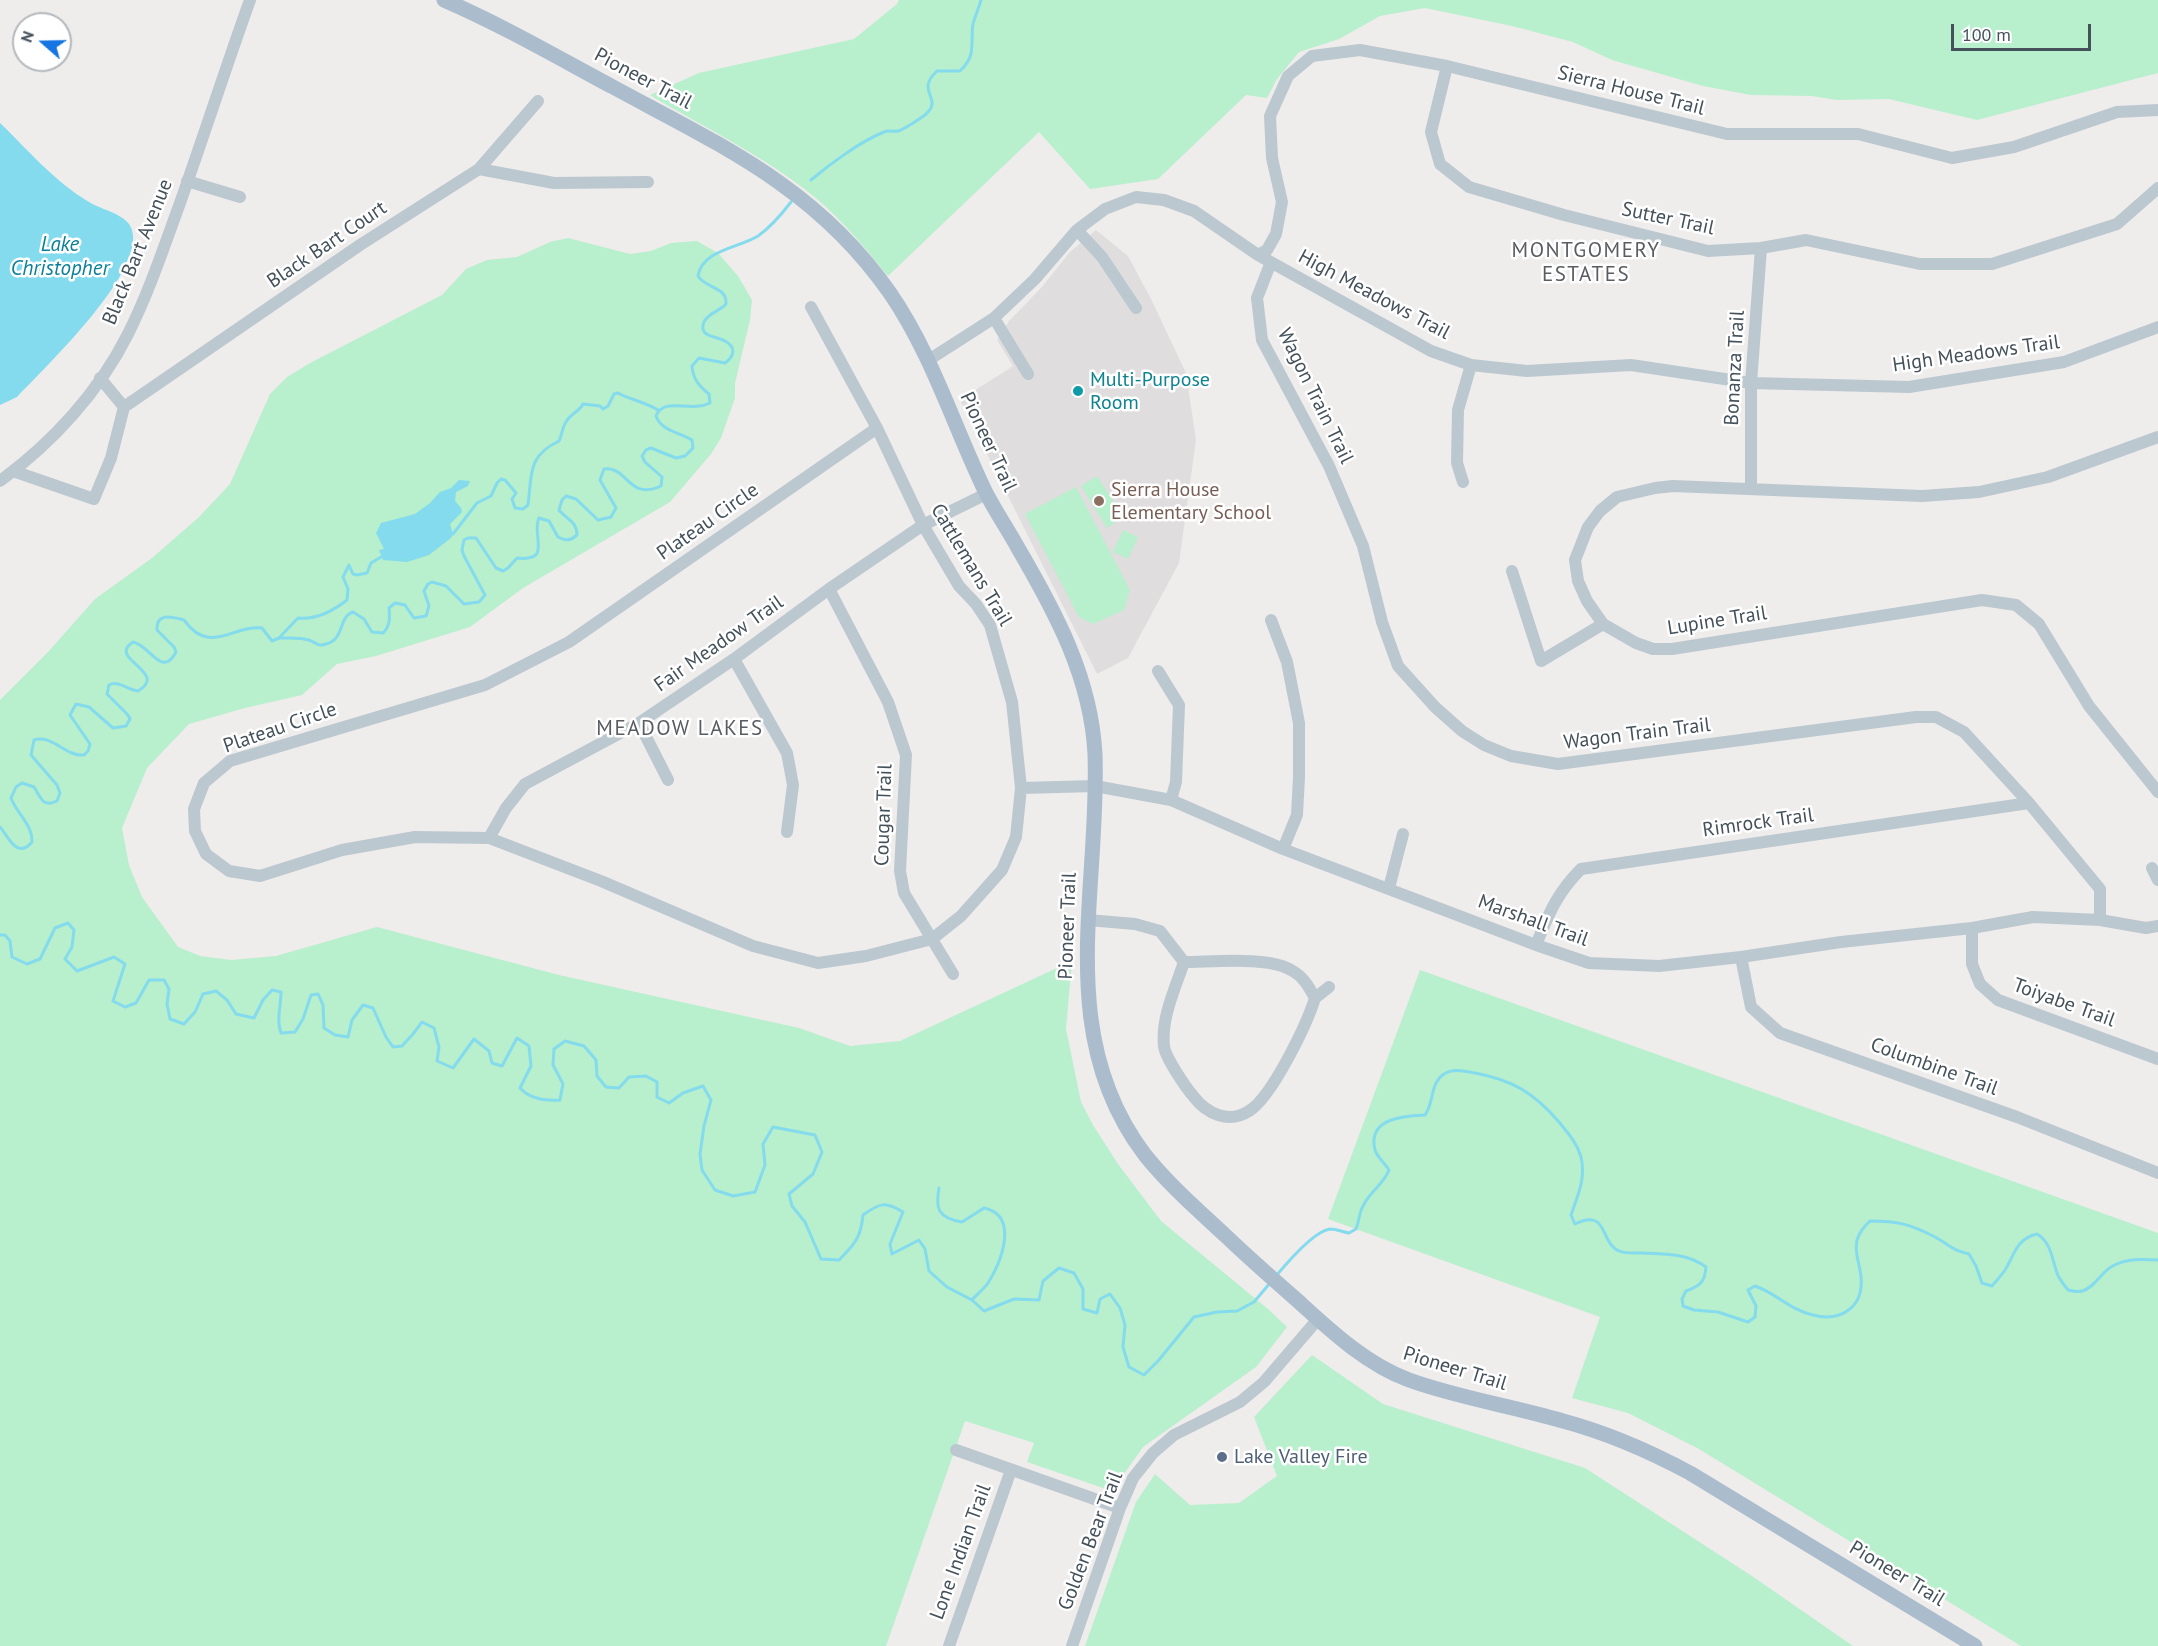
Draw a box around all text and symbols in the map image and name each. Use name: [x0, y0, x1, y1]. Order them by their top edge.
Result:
north arrow: [12, 12, 72, 72]
scale bar: [1954, 12, 2094, 50]
text: 100 m: [1962, 23, 2011, 46]
text: N: [16, 28, 38, 45]
street label: Pioneer Trail: [590, 43, 696, 115]
street label: Sierra House Trail: [1555, 61, 1707, 121]
street label: Black Bart Avenue: [98, 176, 178, 328]
street label: Black Bart Court: [263, 196, 391, 294]
street label: Sutter Trail: [1620, 197, 1716, 241]
water label: Lake Christopher: [11, 232, 109, 282]
district label: MONTGOMERY ESTATES: [1512, 238, 1660, 288]
street label: High Meadows Trail: [1294, 245, 1454, 345]
street label: Bonanza Trail: [1720, 310, 1750, 426]
street label: Wagon Train Trail: [1272, 324, 1358, 468]
street label: High Meadows Trail: [1891, 330, 2061, 378]
place label: Multi-Purpose Room: [1090, 368, 1210, 415]
marker: Multi-Purpose Room: [1071, 384, 1085, 398]
street label: Pioneer Trail: [954, 388, 1022, 496]
street label: Plateau Circle: [653, 478, 763, 566]
place label: Sierra House Elementary School: [1111, 478, 1271, 525]
marker: Sierra House Elementary School: [1092, 494, 1106, 508]
street label: Cattlemans Trail: [925, 500, 1017, 630]
street label: Fair Meadow Trail: [650, 591, 788, 697]
street label: Lupine Trail: [1666, 601, 1768, 641]
street label: Plateau Circle: [220, 697, 340, 759]
street label: Wagon Train Trail: [1562, 713, 1712, 755]
district label: MEADOW LAKES: [596, 716, 764, 742]
street label: Cougar Trail: [870, 764, 898, 866]
street label: Rimrock Trail: [1701, 803, 1815, 843]
street label: Pioneer Trail: [1054, 872, 1082, 980]
street label: Marshall Trail: [1475, 890, 1591, 952]
street label: Toiyabe Trail: [2010, 973, 2118, 1033]
street label: Columbine Trail: [1867, 1033, 2001, 1101]
street label: Pioneer Trail: [1400, 1342, 1510, 1396]
place label: Lake Valley Fire: [1234, 1445, 1368, 1469]
marker: Lake Valley Fire: [1215, 1450, 1229, 1464]
street label: Golden Bear Trail: [1053, 1468, 1129, 1614]
street label: Lone Indian Trail: [925, 1481, 997, 1623]
street label: Pioneer Trail: [1845, 1536, 1949, 1612]

